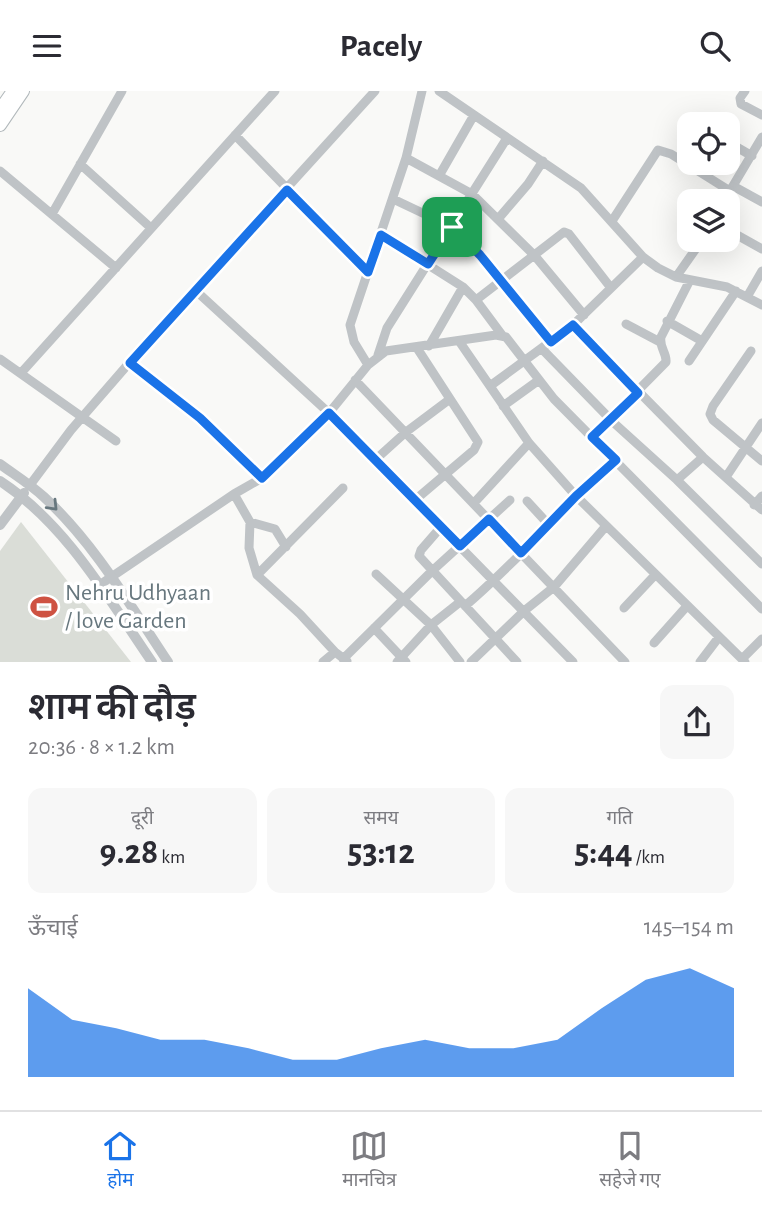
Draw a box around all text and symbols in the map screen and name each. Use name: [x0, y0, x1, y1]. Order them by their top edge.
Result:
icon: menu: [28, 27, 66, 65]
icon: search: [696, 27, 734, 65]
text: Pacely: [340, 30, 422, 62]
map controls: [677, 112, 740, 252]
button: locate: [677, 112, 740, 175]
button: layers: [677, 189, 740, 252]
pin: [422, 197, 482, 257]
icon: arrive: [433, 208, 471, 246]
one-way arrow: [45, 498, 58, 511]
place label: Nehru Udhyaan / love Garden: [65, 581, 211, 633]
sports icon: Nehru Udhyaan / love Garden: [29, 592, 59, 622]
button: share: [660, 685, 734, 759]
text: शाम की दौड़: [28, 689, 196, 727]
text: 20:36 · 8 × 1.2 km: [28, 736, 175, 759]
text: दूरी: [131, 809, 154, 828]
text: समय: [363, 809, 399, 828]
text: गति: [606, 809, 633, 828]
text: 9.28: [99, 835, 158, 870]
text: 53:12: [347, 835, 415, 870]
text: 5:44: [574, 835, 633, 870]
text: km: [158, 848, 185, 867]
text: /km: [633, 848, 665, 867]
text: 145–154 m: [644, 916, 734, 939]
text: ऊँचाई: [28, 917, 78, 940]
tab: होम: [101, 1127, 139, 1194]
tab: मानचित्र: [342, 1127, 396, 1194]
tab: सहेजे गए: [599, 1127, 661, 1194]

